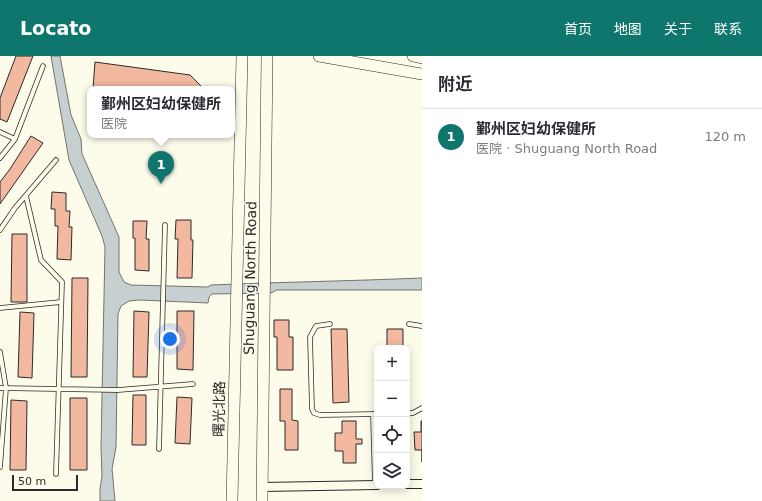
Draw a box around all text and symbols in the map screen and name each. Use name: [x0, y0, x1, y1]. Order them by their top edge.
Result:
text: Locato: [20, 17, 91, 39]
text: 首页: [564, 21, 592, 37]
text: 地图: [614, 21, 642, 37]
text: 关于: [664, 21, 692, 37]
text: 联系: [714, 21, 742, 37]
text: 附近: [438, 74, 472, 94]
popup: [87, 86, 235, 138]
text: 鄞州区妇幼保健所: [101, 95, 221, 113]
text: 医院: [101, 116, 127, 131]
text: 鄞州区妇幼保健所: [476, 120, 596, 138]
text: 1: [446, 129, 456, 144]
text: 120 m: [704, 129, 746, 144]
text: 医院 · Shuguang North Road: [476, 141, 657, 156]
pin: 1: [148, 151, 174, 184]
street label: Shuguang North Road: [241, 201, 259, 355]
your location: [160, 329, 180, 349]
map controls: [374, 345, 410, 489]
button: +: [374, 345, 410, 381]
street label: 曙光北路: [211, 381, 227, 437]
button: −: [374, 381, 410, 417]
button: locate: [374, 417, 410, 453]
button: layers: [374, 453, 410, 489]
scale bar: [12, 473, 78, 492]
text: 50 m: [18, 475, 46, 488]

